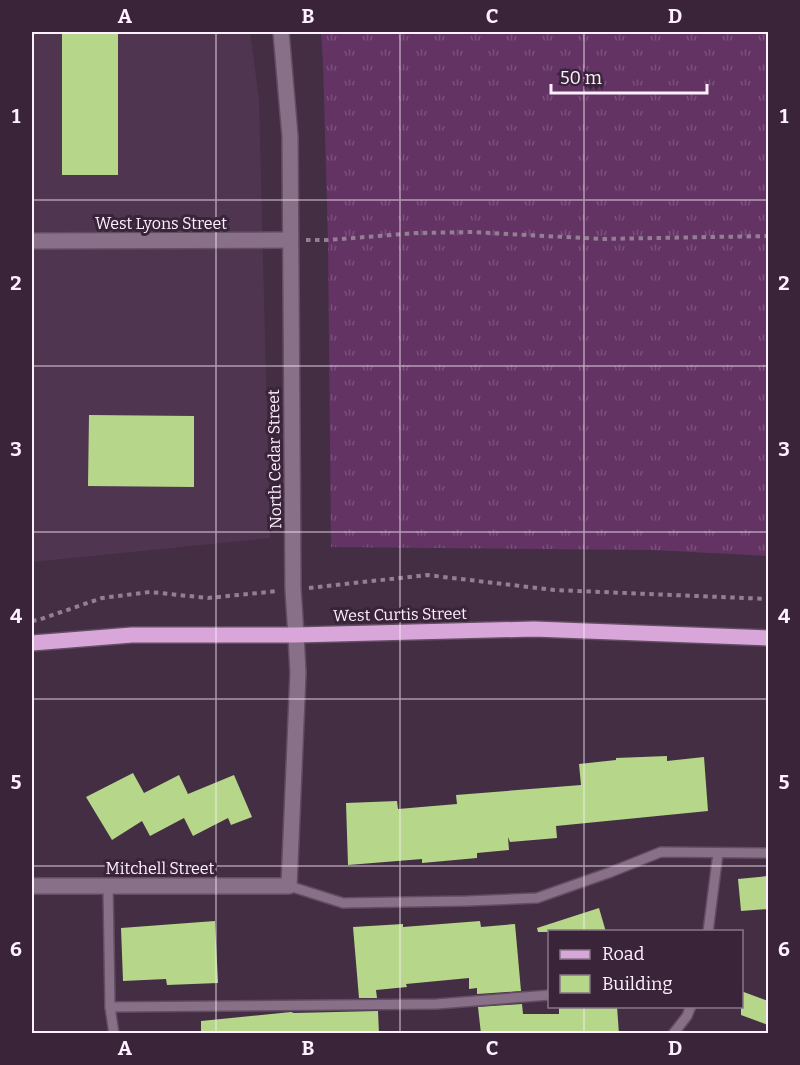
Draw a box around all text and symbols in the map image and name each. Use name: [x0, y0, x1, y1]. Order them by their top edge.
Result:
text: A: [118, 4, 133, 28]
text: B: [302, 4, 315, 28]
text: C: [486, 4, 498, 28]
text: D: [668, 4, 682, 28]
scale bar: [551, 57, 707, 95]
text: 50 m: [560, 67, 602, 89]
text: 1: [12, 104, 21, 128]
text: 1: [780, 104, 789, 128]
street label: West Lyons Street: [95, 214, 227, 233]
text: 2: [10, 271, 22, 295]
text: 2: [778, 271, 790, 295]
street label: North Cedar Street: [264, 389, 285, 529]
text: 3: [10, 437, 22, 461]
text: 3: [778, 437, 790, 461]
text: 4: [10, 604, 22, 628]
street label: West Curtis Street: [333, 604, 467, 625]
text: 4: [778, 604, 790, 628]
text: 5: [11, 770, 22, 794]
text: 5: [779, 770, 790, 794]
street label: Mitchell Street: [106, 859, 215, 878]
legend: [548, 930, 743, 1008]
text: 6: [10, 937, 22, 961]
text: 6: [778, 937, 790, 961]
text: Road: [602, 943, 645, 965]
text: Building: [602, 973, 673, 995]
text: A: [118, 1036, 133, 1060]
text: B: [302, 1036, 315, 1060]
text: C: [486, 1036, 498, 1060]
text: D: [668, 1036, 682, 1060]

